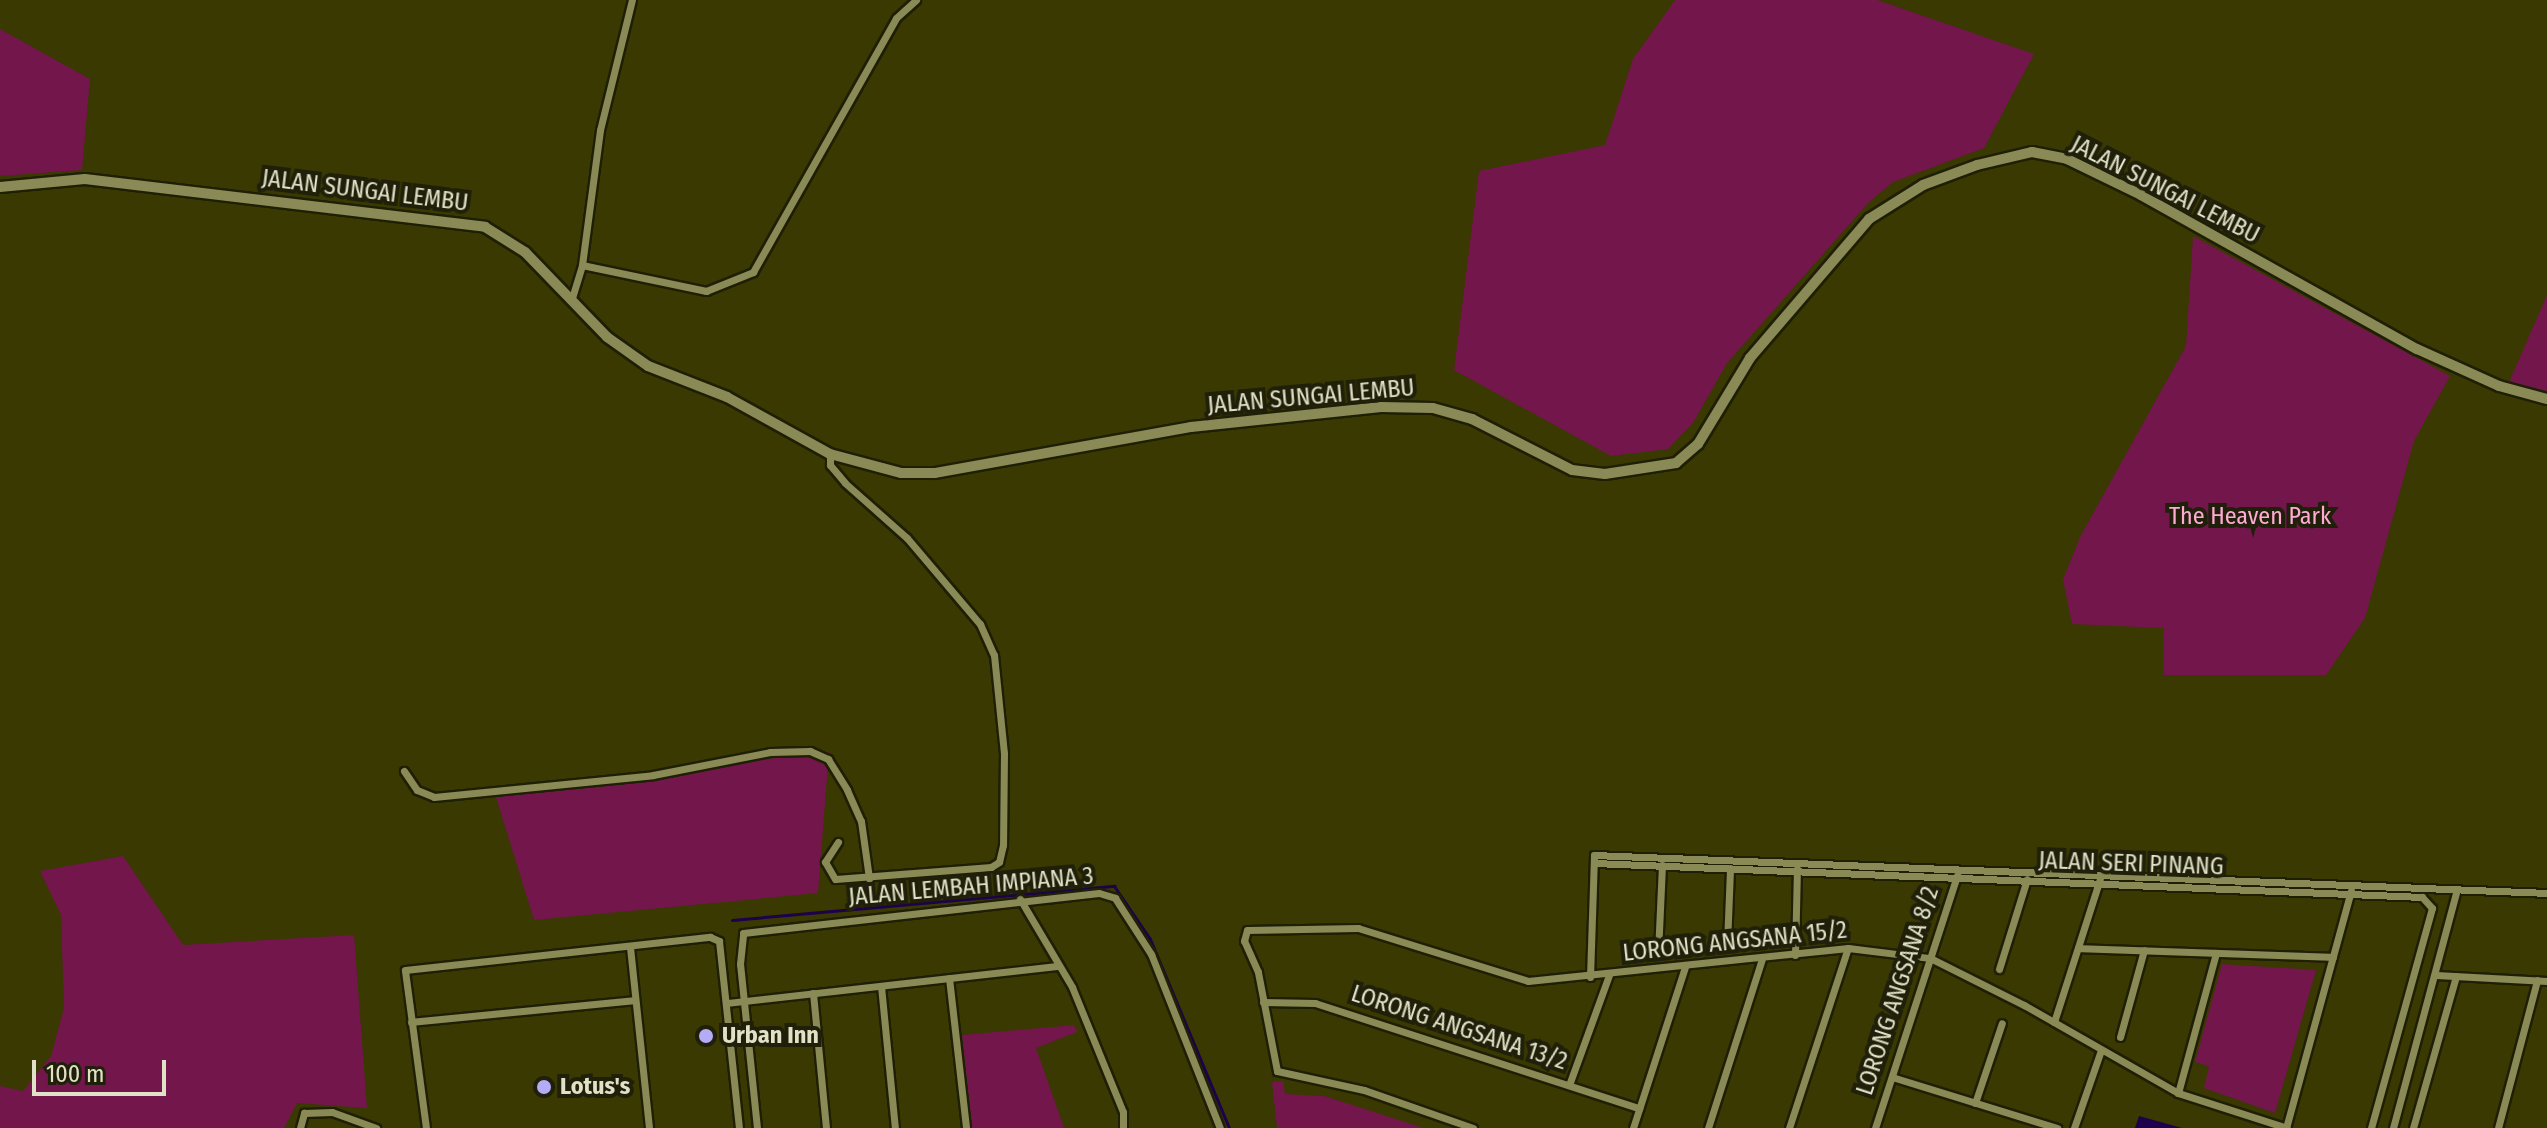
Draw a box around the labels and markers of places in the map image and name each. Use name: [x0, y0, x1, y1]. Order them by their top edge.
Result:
place label: Urban Inn: [722, 1022, 819, 1050]
marker: Urban Inn: [697, 1027, 715, 1045]
place label: Lotus's: [560, 1073, 630, 1101]
marker: Lotus's: [535, 1078, 553, 1096]

